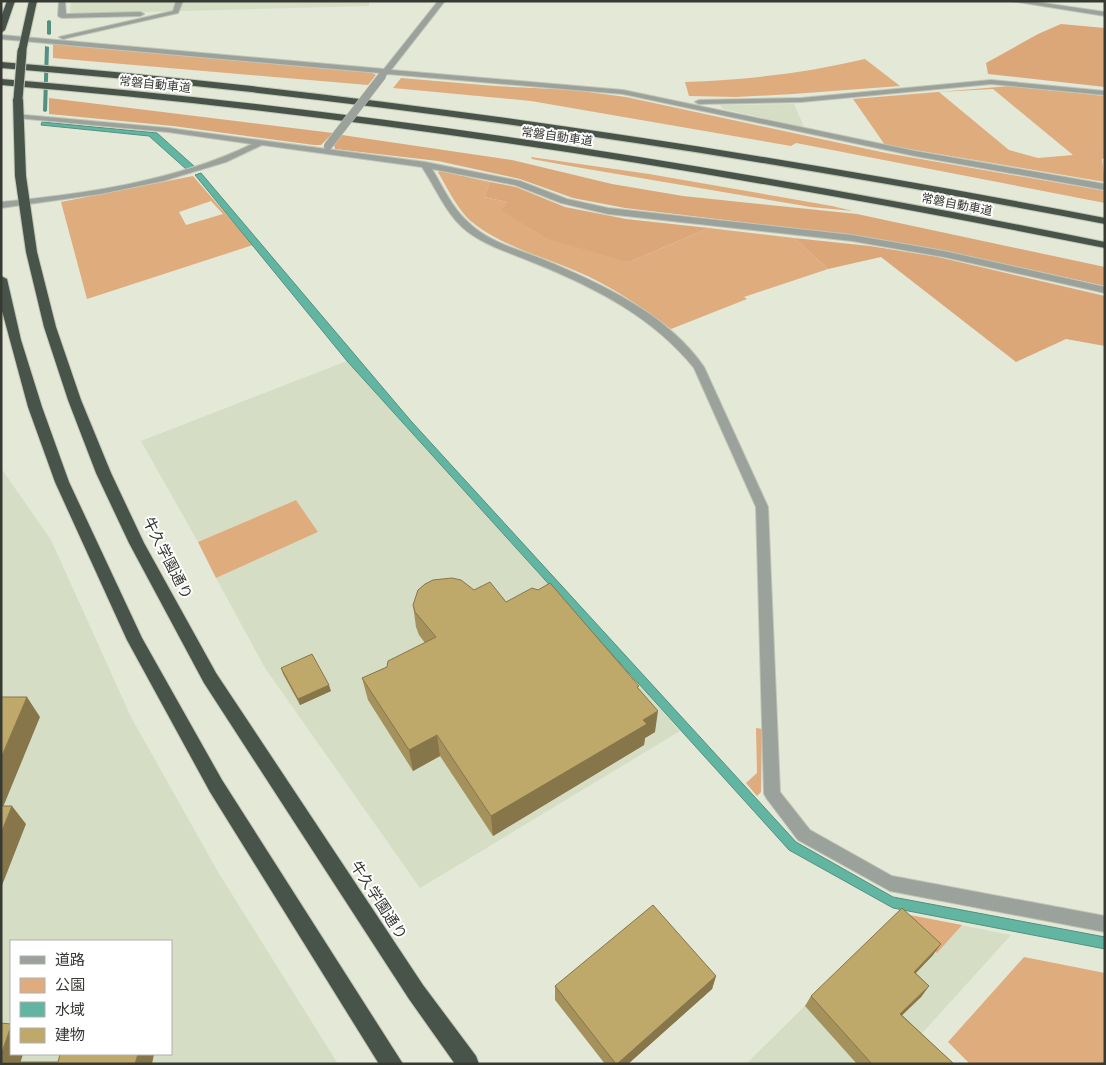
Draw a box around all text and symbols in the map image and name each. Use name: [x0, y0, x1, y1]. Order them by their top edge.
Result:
street label: 常磐自動車道: [118, 73, 192, 95]
street label: 常磐自動車道: [520, 124, 594, 148]
street label: 常磐自動車道: [920, 190, 994, 218]
street label: 牛久学園通り: [139, 514, 197, 602]
street label: 牛久学園通り: [347, 857, 411, 943]
legend: [10, 940, 172, 1055]
text: 道路: [55, 950, 85, 969]
text: 公園: [55, 975, 85, 994]
text: 水域: [55, 1000, 85, 1019]
text: 建物: [55, 1025, 85, 1044]

